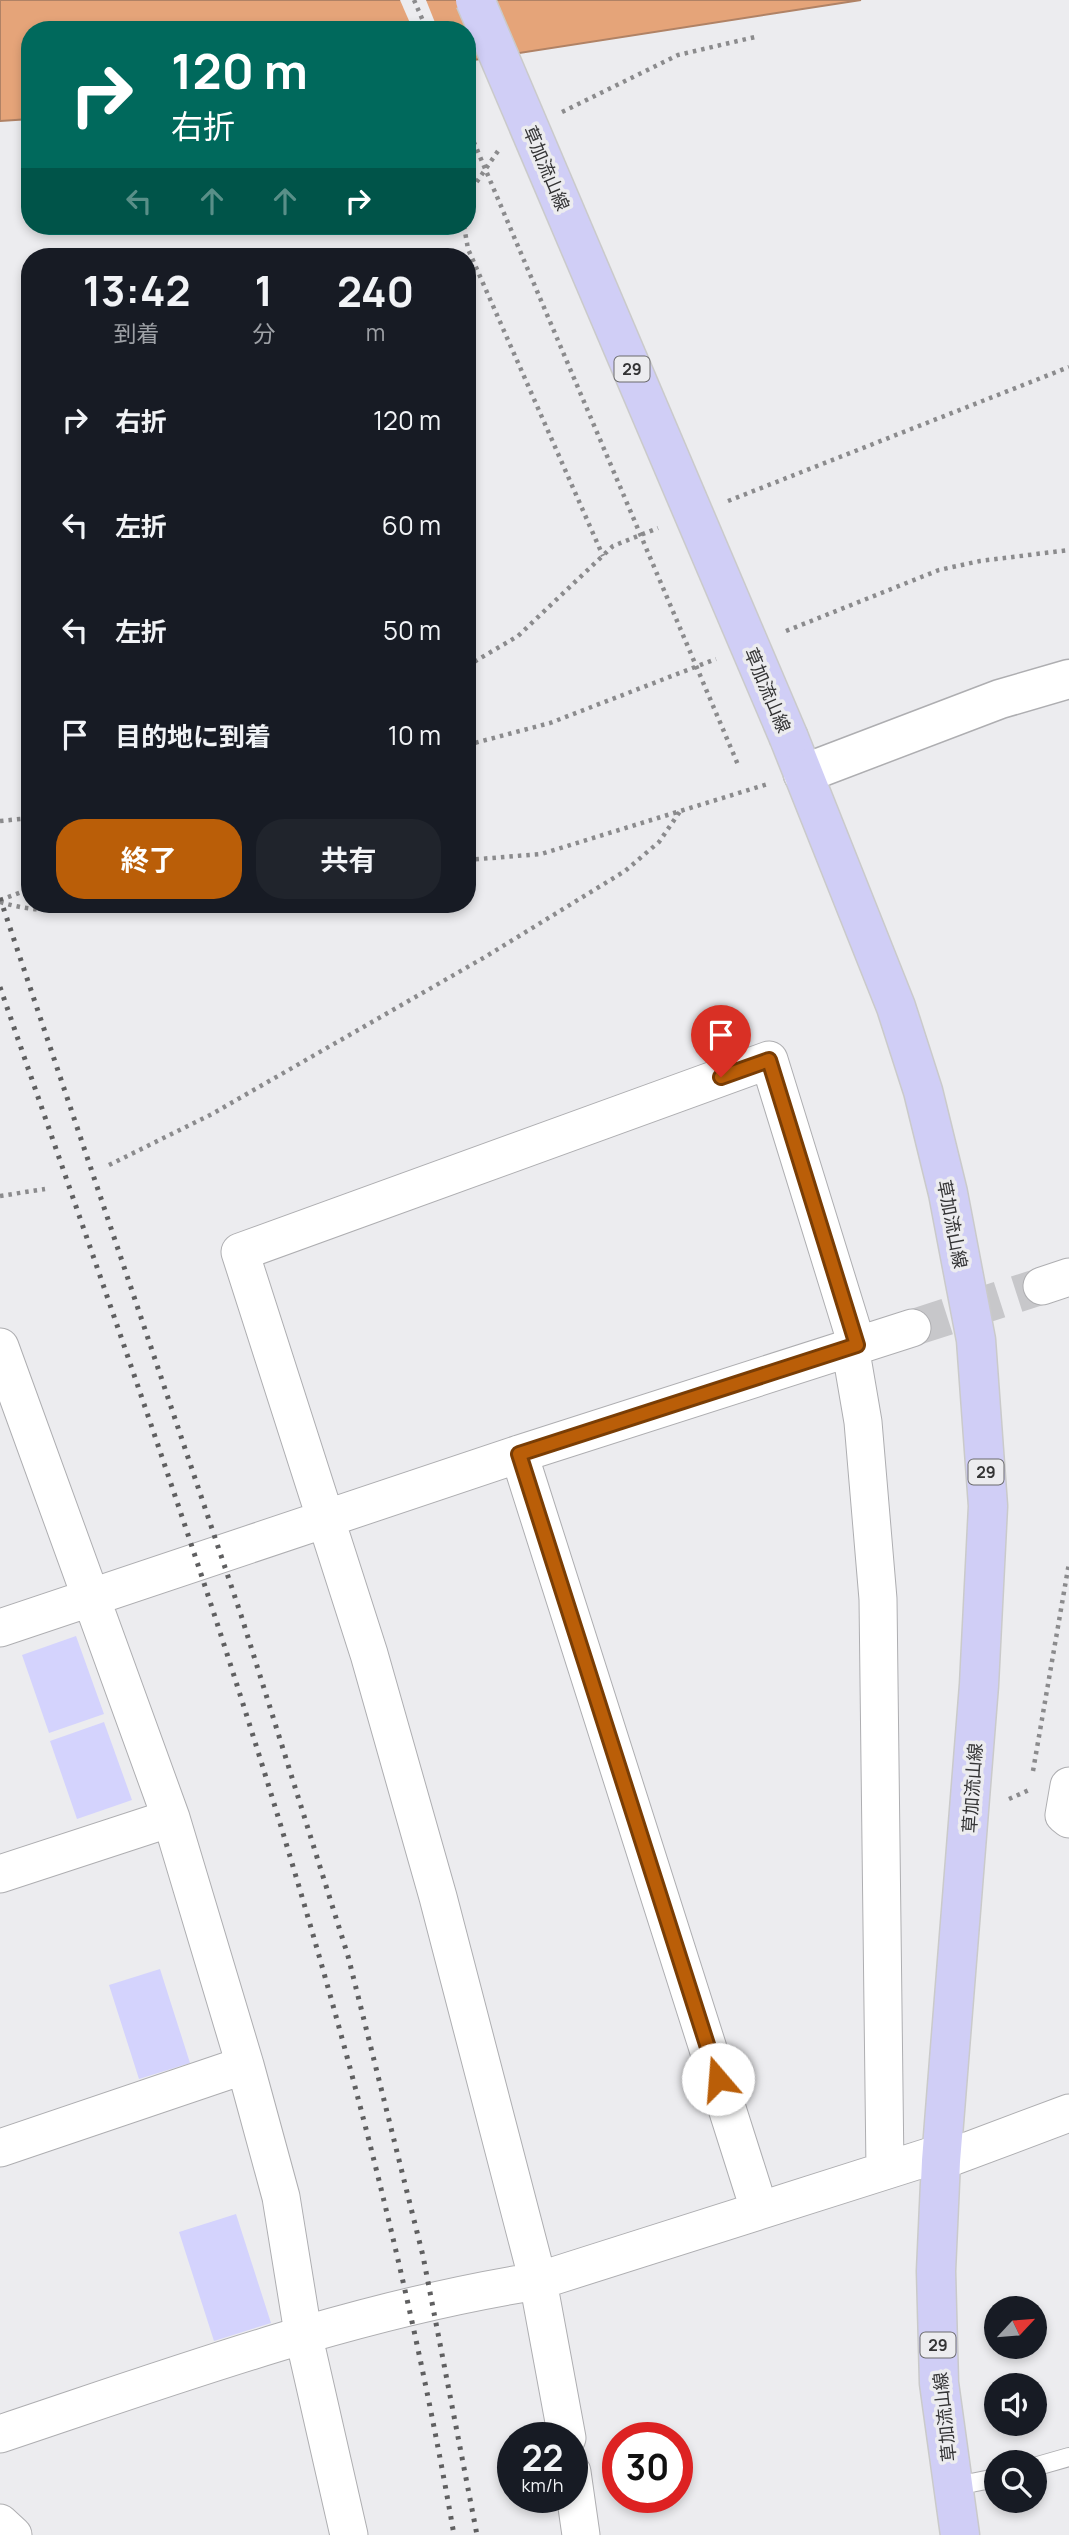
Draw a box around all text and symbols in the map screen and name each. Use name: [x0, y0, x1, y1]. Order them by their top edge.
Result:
text: 120 m: [171, 37, 308, 104]
icon: right: [56, 49, 147, 140]
text: 右折: [171, 104, 235, 148]
street label: 草加流山線: [518, 122, 576, 214]
icon: left: [120, 182, 158, 220]
icon: ahead: [193, 182, 231, 220]
icon: ahead: [266, 182, 304, 220]
icon: right: [339, 182, 377, 220]
text: 13:42: [83, 261, 190, 319]
text: 1: [254, 261, 273, 319]
text: 240: [337, 262, 414, 320]
text: m: [366, 316, 385, 348]
text: 到着: [114, 317, 160, 349]
text: 分: [252, 317, 275, 349]
road number: 29: [614, 356, 650, 382]
icon: right: [56, 401, 94, 439]
text: 120 m: [373, 402, 441, 438]
text: 右折: [115, 403, 167, 439]
icon: left: [56, 506, 94, 544]
text: 60 m: [382, 507, 441, 543]
text: 左折: [115, 508, 167, 544]
icon: left: [56, 611, 94, 649]
text: 50 m: [383, 612, 441, 648]
text: 左折: [115, 613, 167, 649]
street label: 草加流山線: [739, 644, 797, 736]
icon: arrive: [56, 716, 94, 754]
text: 10 m: [388, 717, 441, 753]
text: 目的地に到着: [115, 718, 271, 754]
button: 終了: [56, 819, 242, 899]
button: 共有: [256, 819, 441, 899]
pin: [691, 1005, 751, 1077]
icon: arrive: [702, 1016, 740, 1054]
street label: 草加流山線: [933, 1178, 973, 1270]
road number: 29: [968, 1460, 1004, 1484]
street label: 草加流山線: [957, 1742, 987, 1834]
position arrow: [681, 2042, 755, 2116]
north arrow: [984, 2296, 1046, 2359]
map controls: [984, 2296, 1047, 2513]
road number: 29: [920, 2332, 956, 2358]
street label: 草加流山線: [927, 2371, 961, 2463]
button: sound: [984, 2373, 1047, 2436]
speed limit sign: 30: [602, 2422, 693, 2513]
text: 22: [522, 2434, 563, 2482]
button: search: [984, 2450, 1047, 2513]
text: km/h: [522, 2473, 563, 2497]

